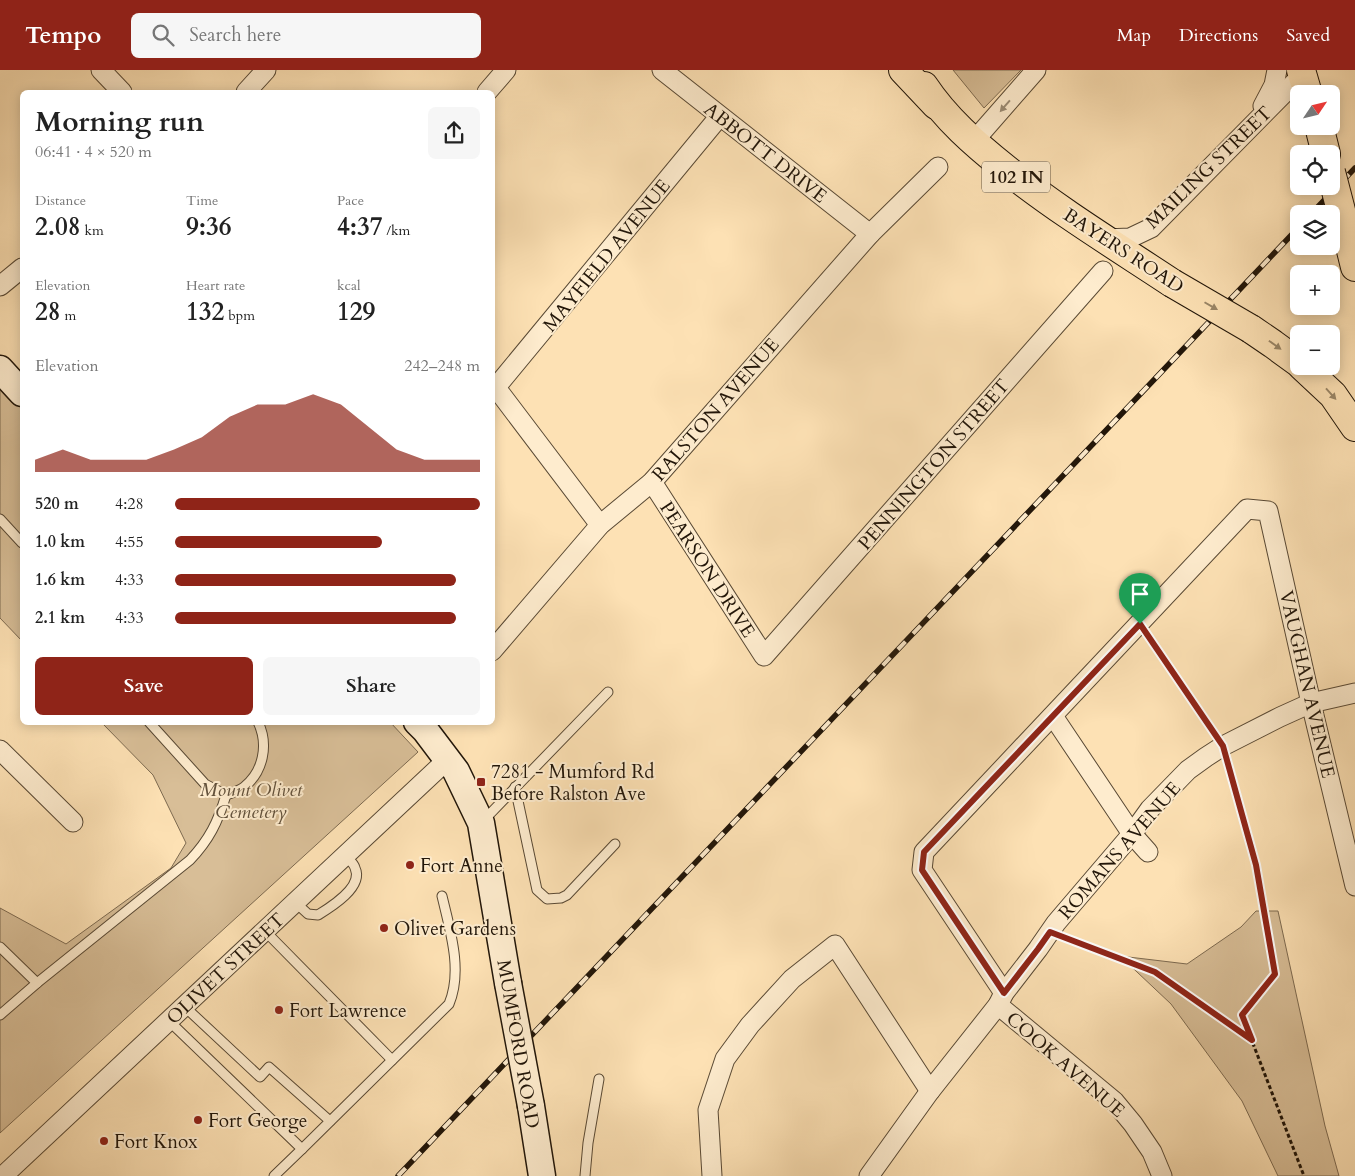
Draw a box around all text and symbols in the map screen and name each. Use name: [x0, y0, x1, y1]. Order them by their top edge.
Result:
search box: [131, 13, 481, 58]
text: Tempo: [25, 19, 101, 52]
icon: search: [149, 21, 177, 49]
text: Search here: [189, 22, 281, 48]
text: Map: [1117, 23, 1151, 48]
text: Directions: [1179, 23, 1258, 48]
text: Saved: [1286, 23, 1330, 48]
north arrow: [1290, 85, 1340, 135]
map controls: [1290, 85, 1340, 375]
street label: ABBOTT DRIVE: [698, 97, 832, 209]
one-way arrow: [999, 100, 1010, 113]
street label: MAILING STREET: [1140, 101, 1278, 235]
text: Morning run: [35, 103, 204, 141]
button: share: [428, 107, 480, 159]
text: 06:41 · 4 × 520 m: [35, 141, 152, 163]
button: locate: [1290, 145, 1340, 195]
road number: 102 IN: [982, 161, 1050, 192]
street label: MAYFIELD AVENUE: [537, 174, 676, 337]
text: Distance: [35, 191, 86, 210]
text: Time: [186, 191, 218, 210]
text: Pace: [337, 191, 364, 210]
street label: BAYERS ROAD: [1058, 202, 1189, 300]
button: layers: [1290, 205, 1340, 255]
text: 2.08: [35, 210, 81, 244]
text: 9:36: [186, 210, 232, 244]
text: 4:37: [337, 210, 383, 244]
text: km: [81, 221, 104, 240]
text: /km: [383, 221, 410, 240]
button: +: [1290, 265, 1340, 315]
text: Elevation: [35, 276, 91, 295]
text: Heart rate: [186, 276, 245, 295]
text: kcal: [337, 276, 361, 295]
text: 28: [35, 295, 61, 329]
text: 132: [186, 295, 224, 329]
text: 129: [337, 295, 375, 329]
one-way arrow: [1204, 302, 1219, 310]
text: m: [61, 306, 76, 325]
text: bpm: [224, 306, 255, 325]
button: −: [1290, 325, 1340, 375]
street label: RALSTON AVENUE: [646, 332, 785, 487]
one-way arrow: [1268, 340, 1282, 350]
text: Elevation: [35, 355, 99, 377]
text: 242–248 m: [404, 355, 480, 377]
street label: PENNINGTON STREET: [852, 374, 1015, 556]
one-way arrow: [1325, 388, 1337, 400]
text: 520 m: [35, 493, 79, 515]
text: 4:28: [115, 493, 144, 515]
street label: PEARSON DRIVE: [653, 496, 761, 643]
text: 1.0 km: [35, 531, 85, 553]
text: 4:55: [115, 531, 144, 553]
text: 1.6 km: [35, 569, 85, 591]
text: 4:33: [115, 569, 144, 591]
pin: [1119, 573, 1161, 624]
icon: arrive: [1126, 580, 1154, 608]
street label: VAUGHAN AVENUE: [1273, 588, 1341, 780]
text: 2.1 km: [35, 607, 85, 629]
text: 4:33: [115, 607, 144, 629]
button: Save: [35, 657, 253, 715]
button: Share: [263, 657, 480, 715]
place label: 7281 - Mumford Rd Before Ralston Ave: [491, 759, 654, 807]
marker: 7281 - Mumford Rd Before Ralston Ave: [475, 776, 487, 788]
street label: ROMANS AVENUE: [1053, 776, 1187, 925]
park label: Mount Olivet Cemetery: [200, 777, 303, 825]
place label: Fort Anne: [420, 853, 503, 879]
marker: Fort Anne: [404, 859, 416, 871]
street label: OLIVET STREET: [161, 907, 291, 1030]
place label: Olivet Gardens: [394, 916, 516, 942]
marker: Olivet Gardens: [378, 922, 390, 934]
street label: MUMFORD ROAD: [490, 958, 546, 1131]
place label: Fort Lawrence: [289, 998, 407, 1024]
marker: Fort Lawrence: [273, 1004, 285, 1016]
street label: COOK AVENUE: [1000, 1006, 1130, 1124]
place label: Fort George: [208, 1108, 307, 1134]
marker: Fort George: [192, 1114, 204, 1126]
place label: Fort Knox: [114, 1129, 198, 1155]
marker: Fort Knox: [98, 1135, 110, 1147]

